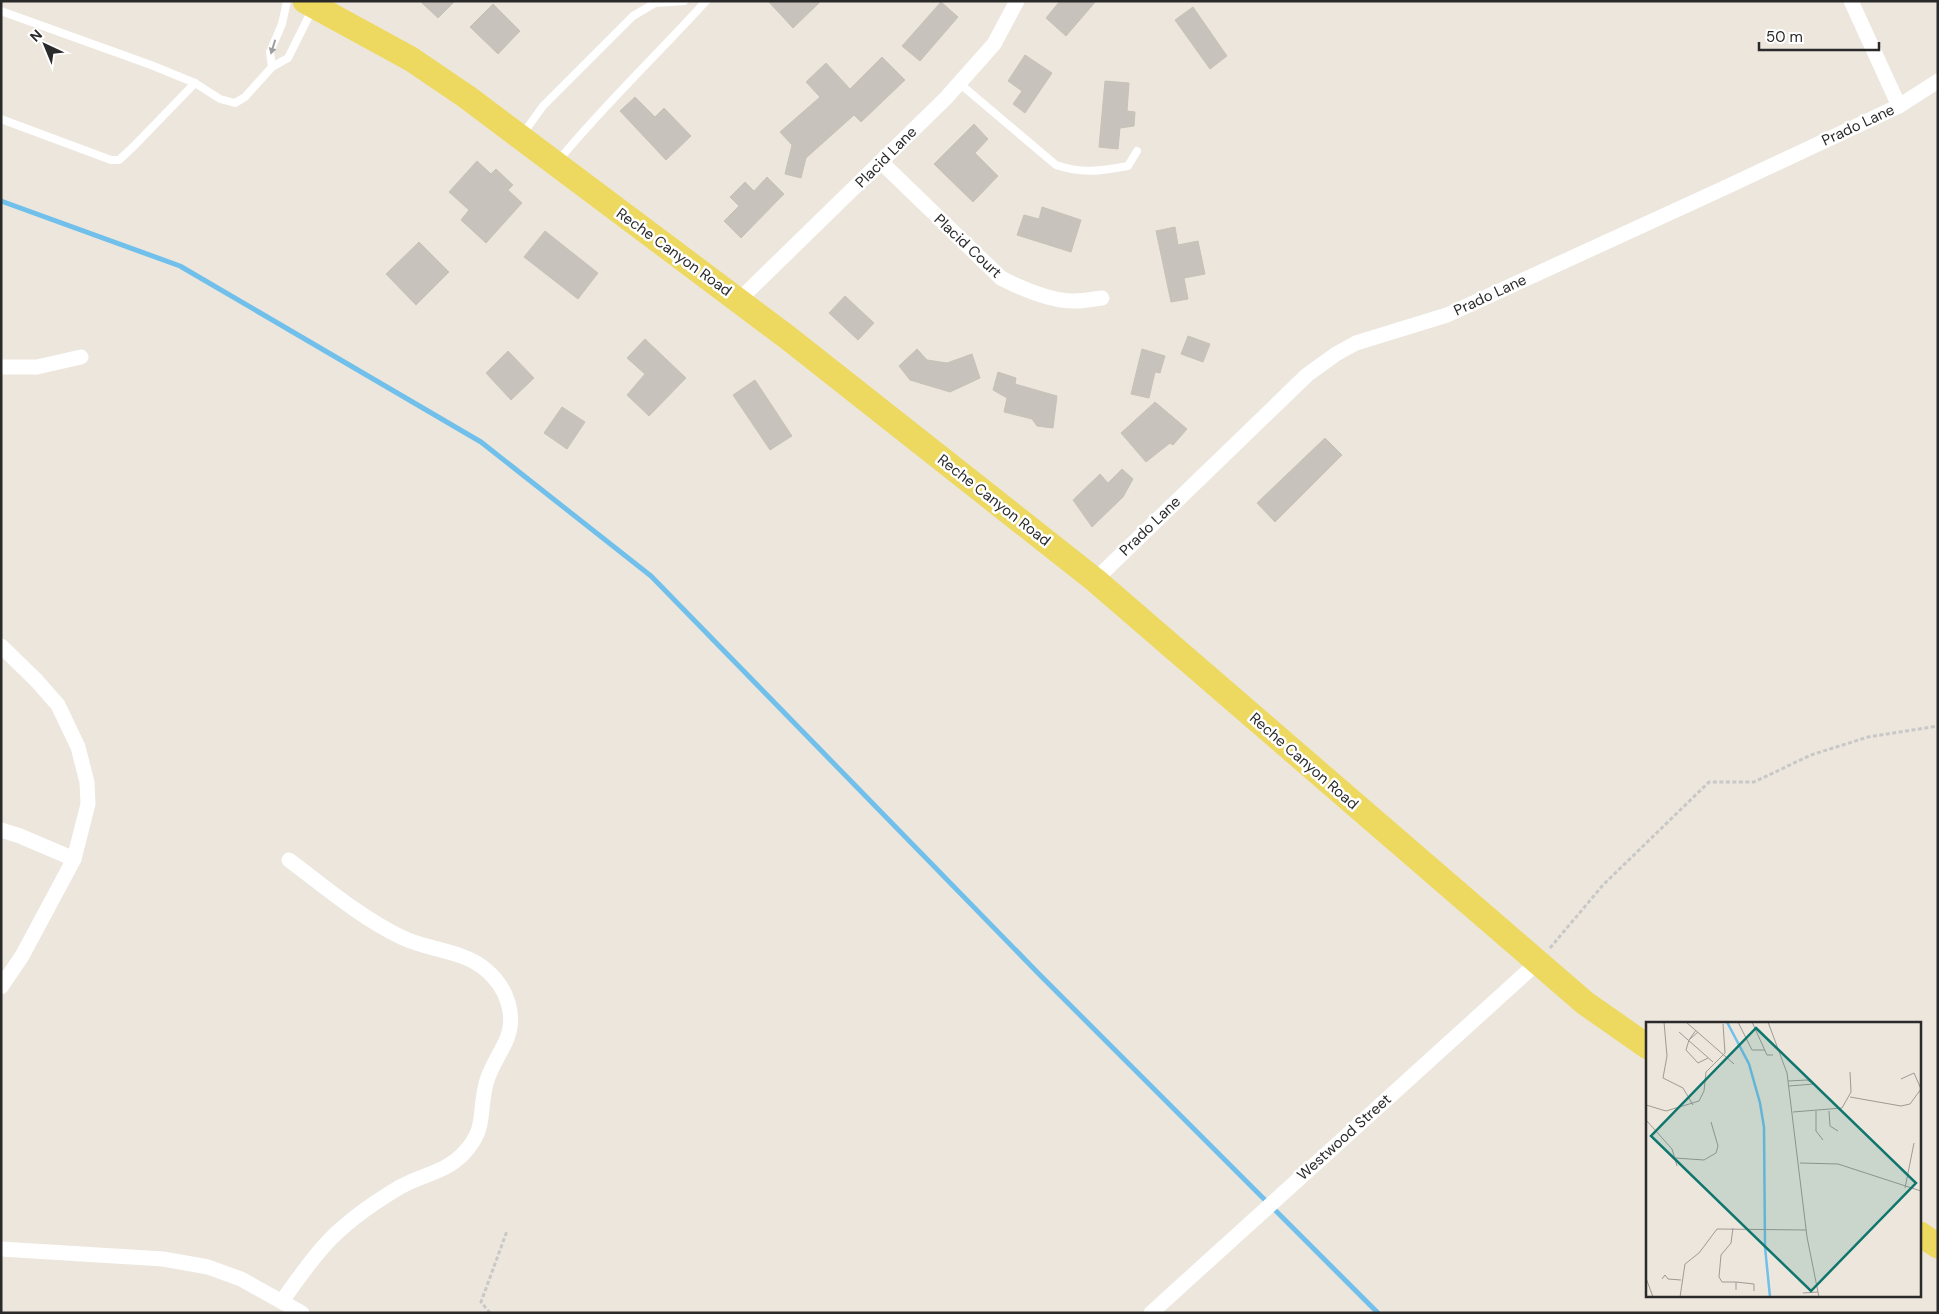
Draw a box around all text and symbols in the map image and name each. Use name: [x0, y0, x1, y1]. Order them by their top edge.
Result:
north arrow: [20, 20, 70, 70]
scale bar: [1759, 20, 1879, 52]
text: N: [26, 26, 46, 46]
text: 50 m: [1766, 27, 1803, 47]
one-way arrow: [268, 40, 276, 55]
street label: Prado Lane: [1818, 99, 1898, 151]
street label: Placid Lane: [851, 122, 921, 192]
street label: Reche Canyon Road: [612, 203, 736, 301]
street label: Placid Court: [930, 210, 1006, 283]
street label: Prado Lane: [1450, 269, 1530, 321]
street label: Reche Canyon Road: [933, 450, 1055, 550]
street label: Prado Lane: [1115, 492, 1185, 560]
street label: Reche Canyon Road: [1245, 708, 1363, 814]
inset map: [1646, 1022, 1922, 1296]
street label: Westwood Street: [1293, 1089, 1395, 1185]

